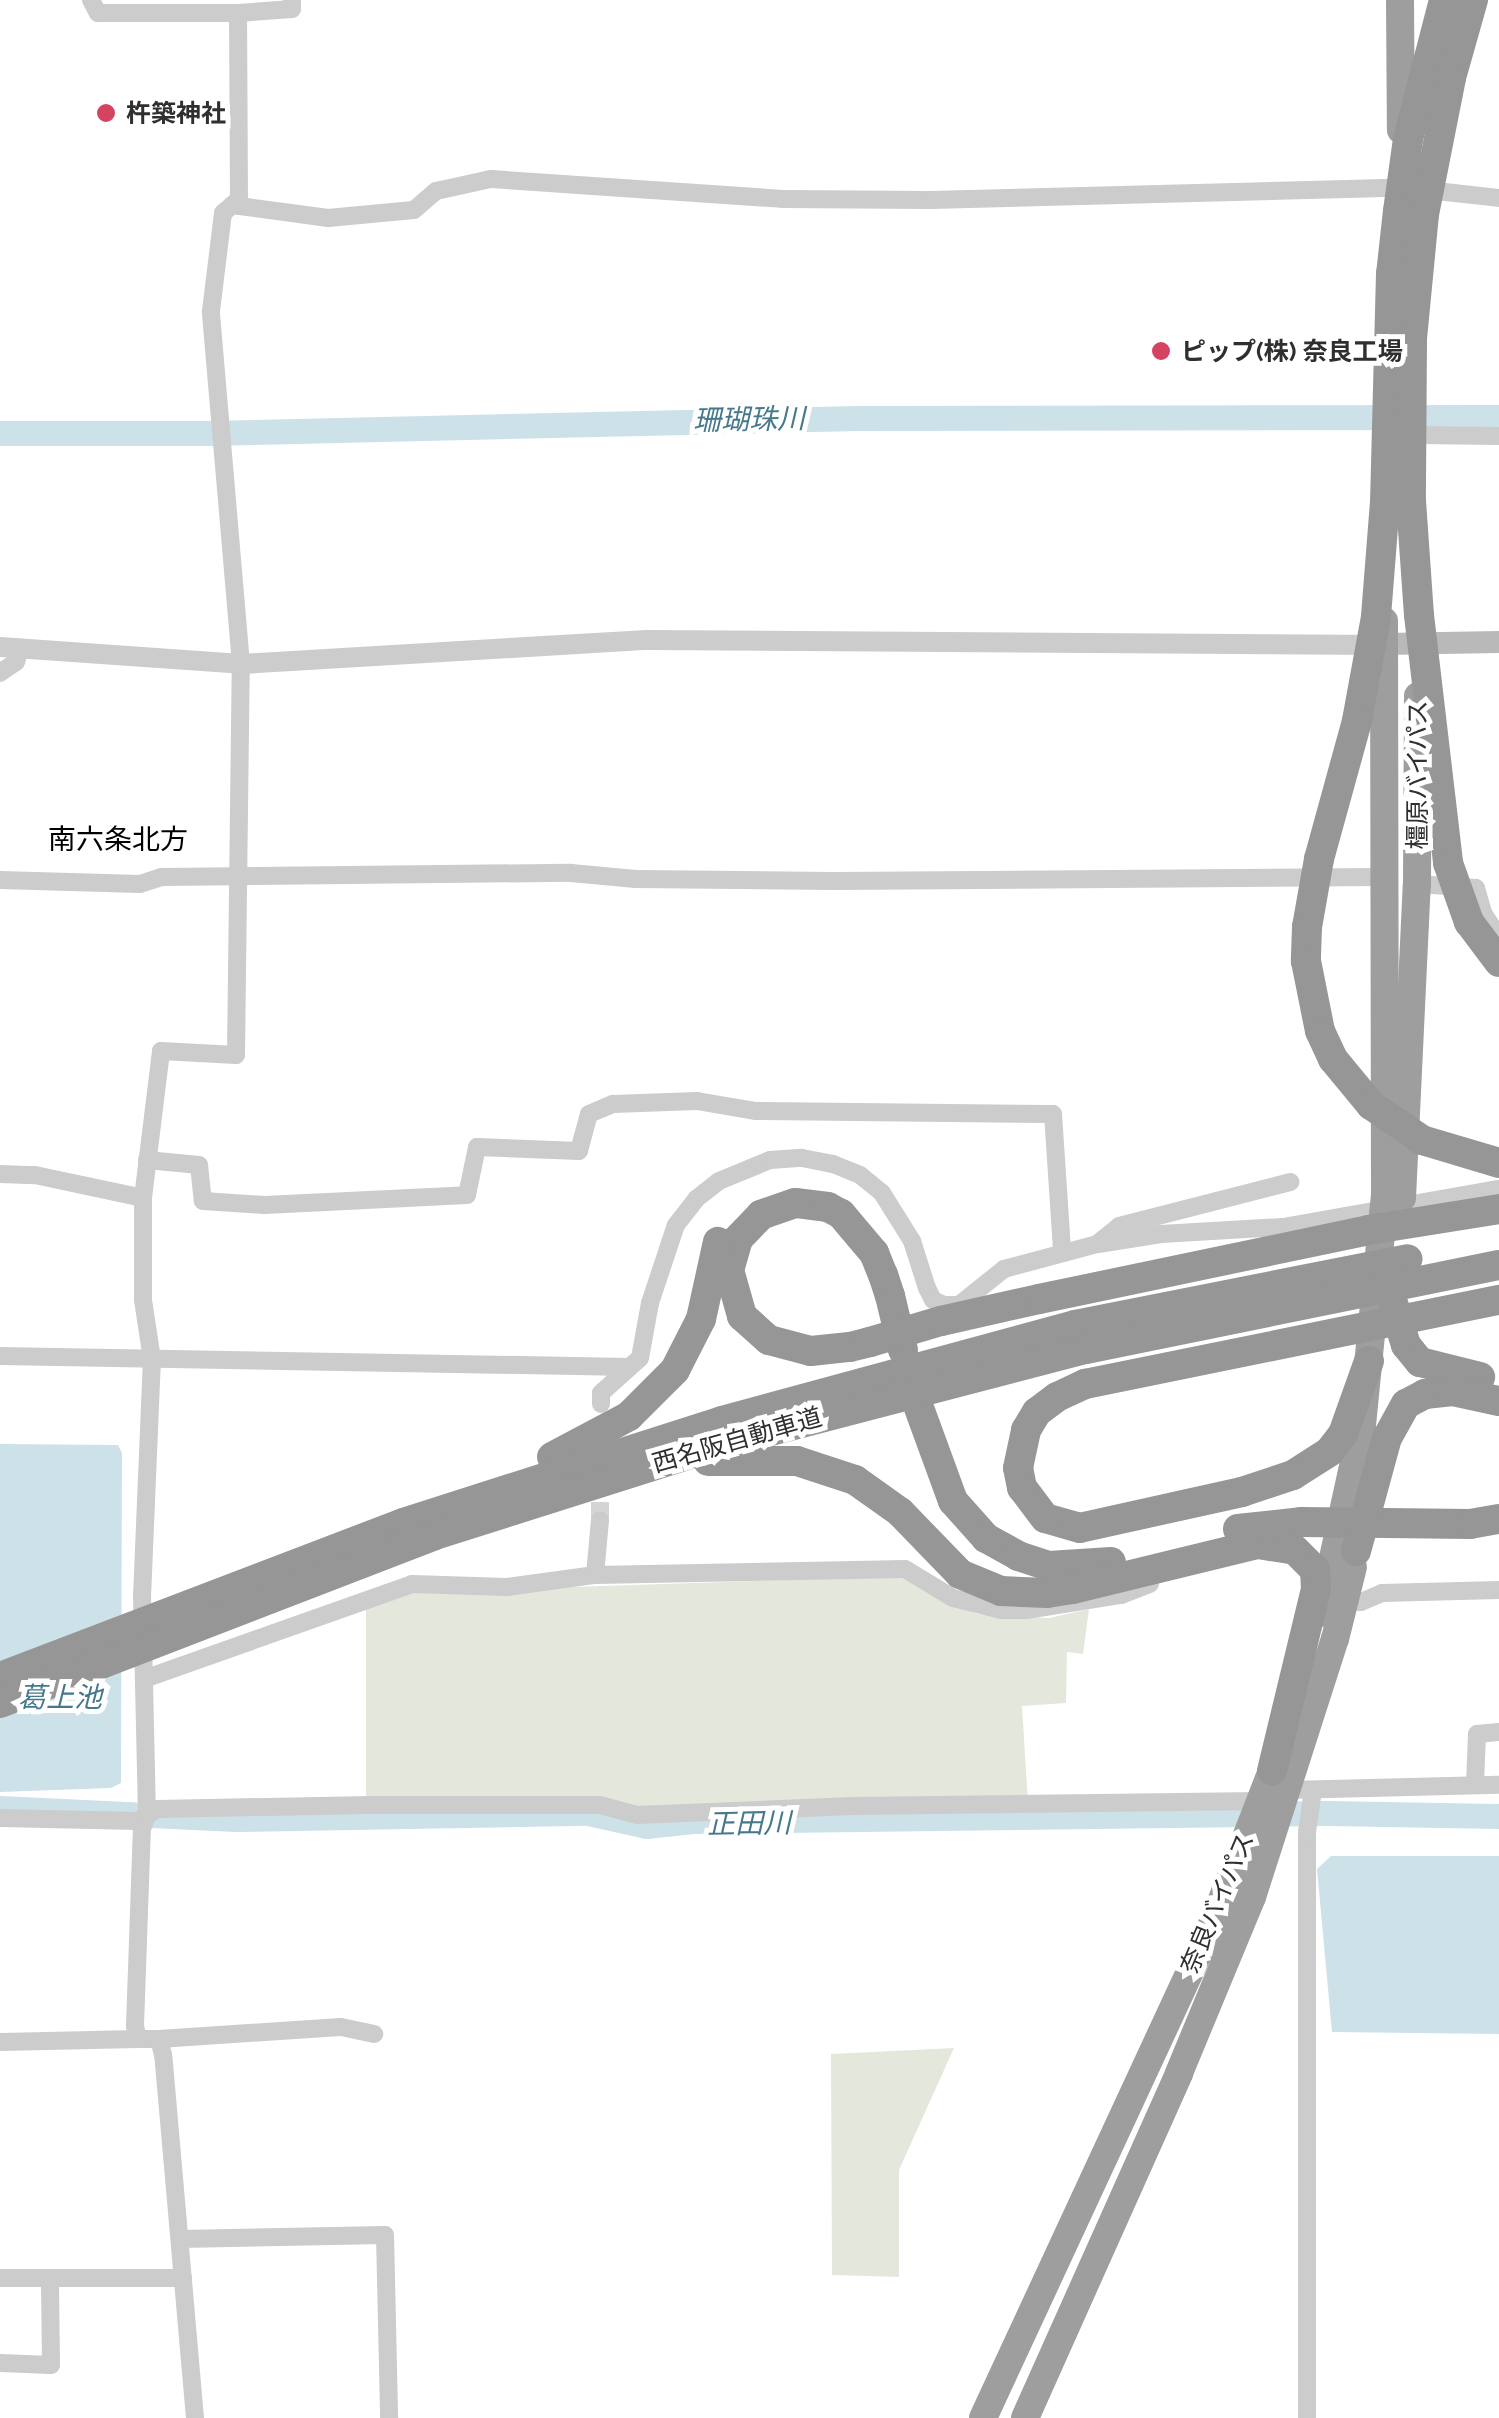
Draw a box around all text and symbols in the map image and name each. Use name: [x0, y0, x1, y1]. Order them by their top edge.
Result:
place label: 杵築神社: [126, 98, 226, 128]
marker: 杵築神社: [95, 102, 117, 124]
place label: ピップ(株) 奈良工場: [1181, 336, 1402, 366]
marker: ピップ(株) 奈良工場: [1150, 340, 1172, 362]
water label: 珊瑚珠川: [693, 402, 805, 438]
street label: 橿原バイパス: [1402, 700, 1432, 850]
district label: 南六条北方: [48, 823, 188, 857]
street label: 西名阪自動車道: [649, 1401, 825, 1479]
water label: 葛上池: [18, 1681, 102, 1715]
water label: 正田川: [707, 1806, 791, 1842]
street label: 奈良バイパス: [1174, 1828, 1260, 1978]

